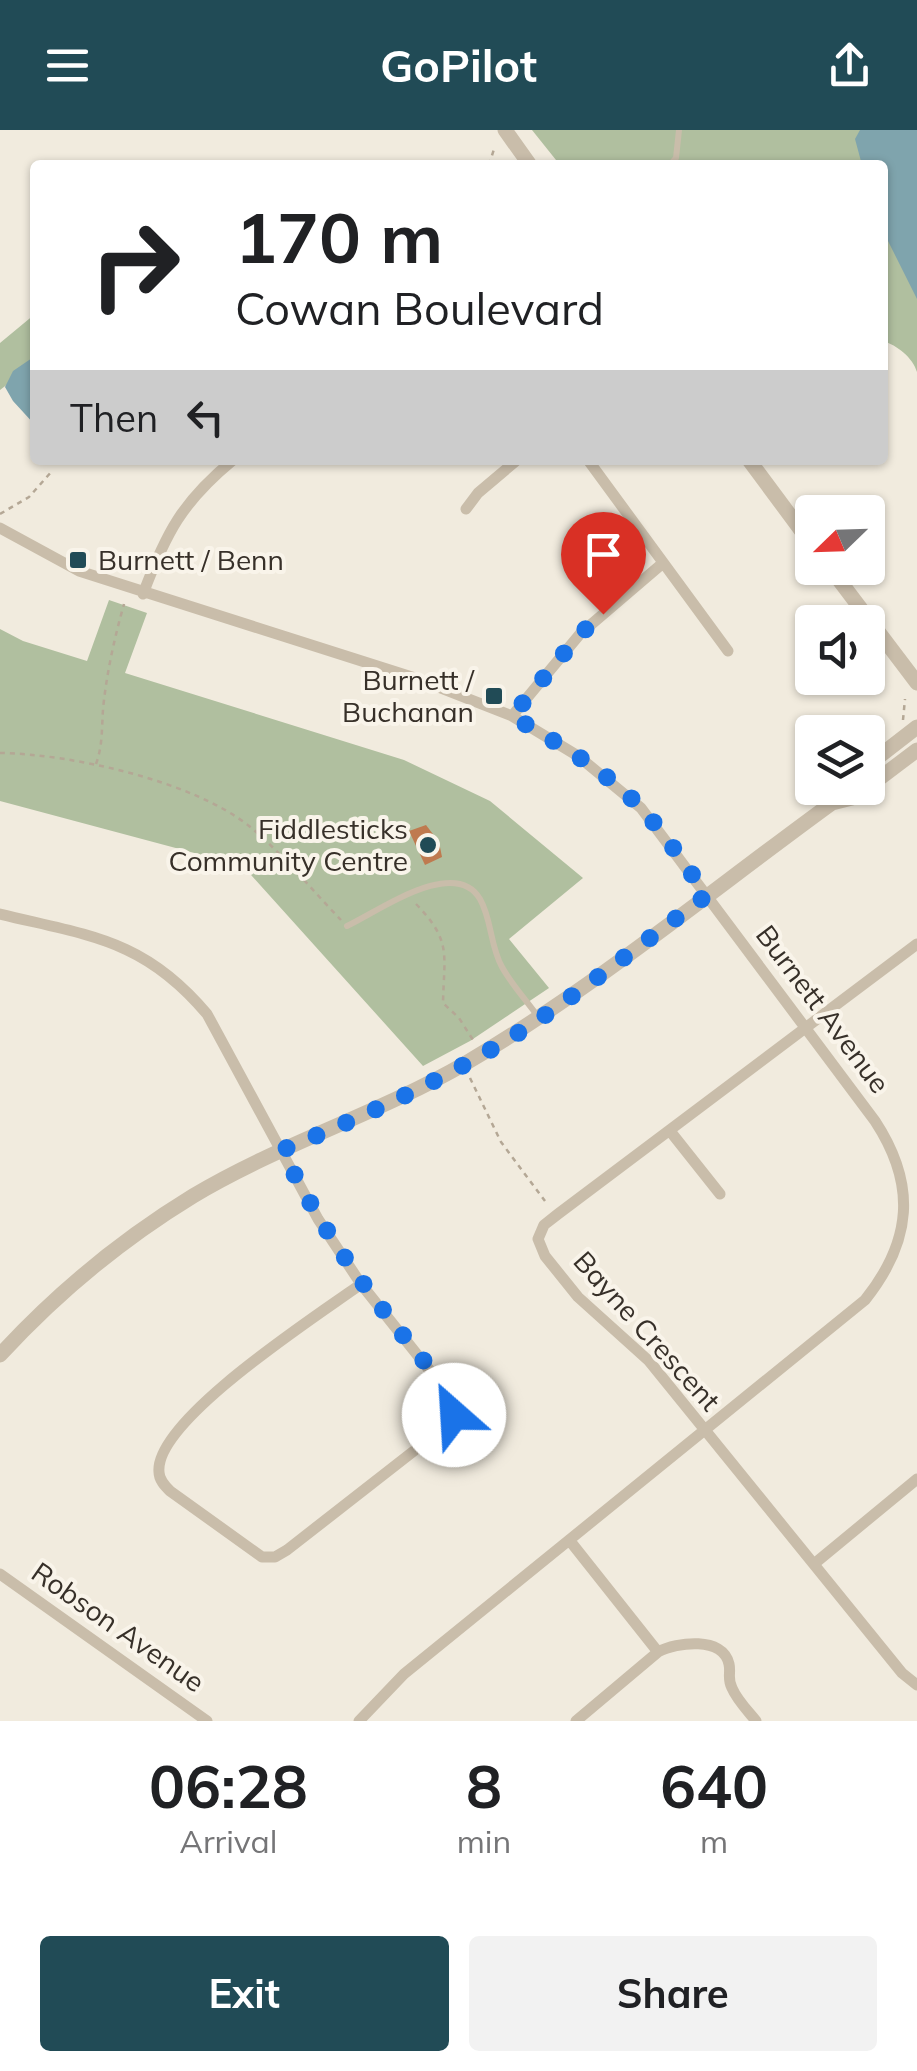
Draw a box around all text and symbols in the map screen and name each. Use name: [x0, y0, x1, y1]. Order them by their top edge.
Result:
text: GoPilot: [380, 37, 537, 93]
icon: menu: [40, 38, 95, 93]
icon: share: [822, 38, 877, 93]
text: 170 m: [235, 193, 443, 281]
icon: right: [70, 200, 200, 330]
text: Cowan Boulevard: [235, 280, 604, 336]
icon: left: [178, 390, 233, 445]
text: Then: [70, 394, 158, 442]
north arrow: [795, 495, 885, 585]
map controls: [795, 495, 885, 805]
pin: [561, 512, 646, 615]
icon: arrive: [576, 527, 631, 582]
place label: Burnett / Benn: [98, 542, 284, 577]
marker: Burnett / Benn: [67, 549, 89, 571]
button: sound: [795, 605, 885, 695]
place label: Burnett / Buchanan: [342, 662, 475, 729]
marker: Burnett / Buchanan: [483, 685, 505, 707]
button: layers: [795, 715, 885, 805]
place label: Fiddlesticks Community Centre: [168, 811, 408, 878]
marker: Fiddlesticks Community Centre: [417, 834, 439, 856]
street label: Burnett Avenue: [749, 918, 898, 1100]
street label: Bayne Crescent: [567, 1244, 728, 1418]
position arrow: [402, 1363, 506, 1467]
street label: Robson Avenue: [25, 1554, 211, 1699]
text: 06:28: [149, 1748, 308, 1823]
text: 8: [466, 1748, 502, 1823]
text: 640: [660, 1748, 768, 1823]
text: Arrival: [179, 1821, 277, 1861]
text: min: [457, 1821, 511, 1861]
text: m: [700, 1821, 728, 1861]
button: Exit: [40, 1936, 449, 2051]
button: Share: [469, 1936, 877, 2051]

